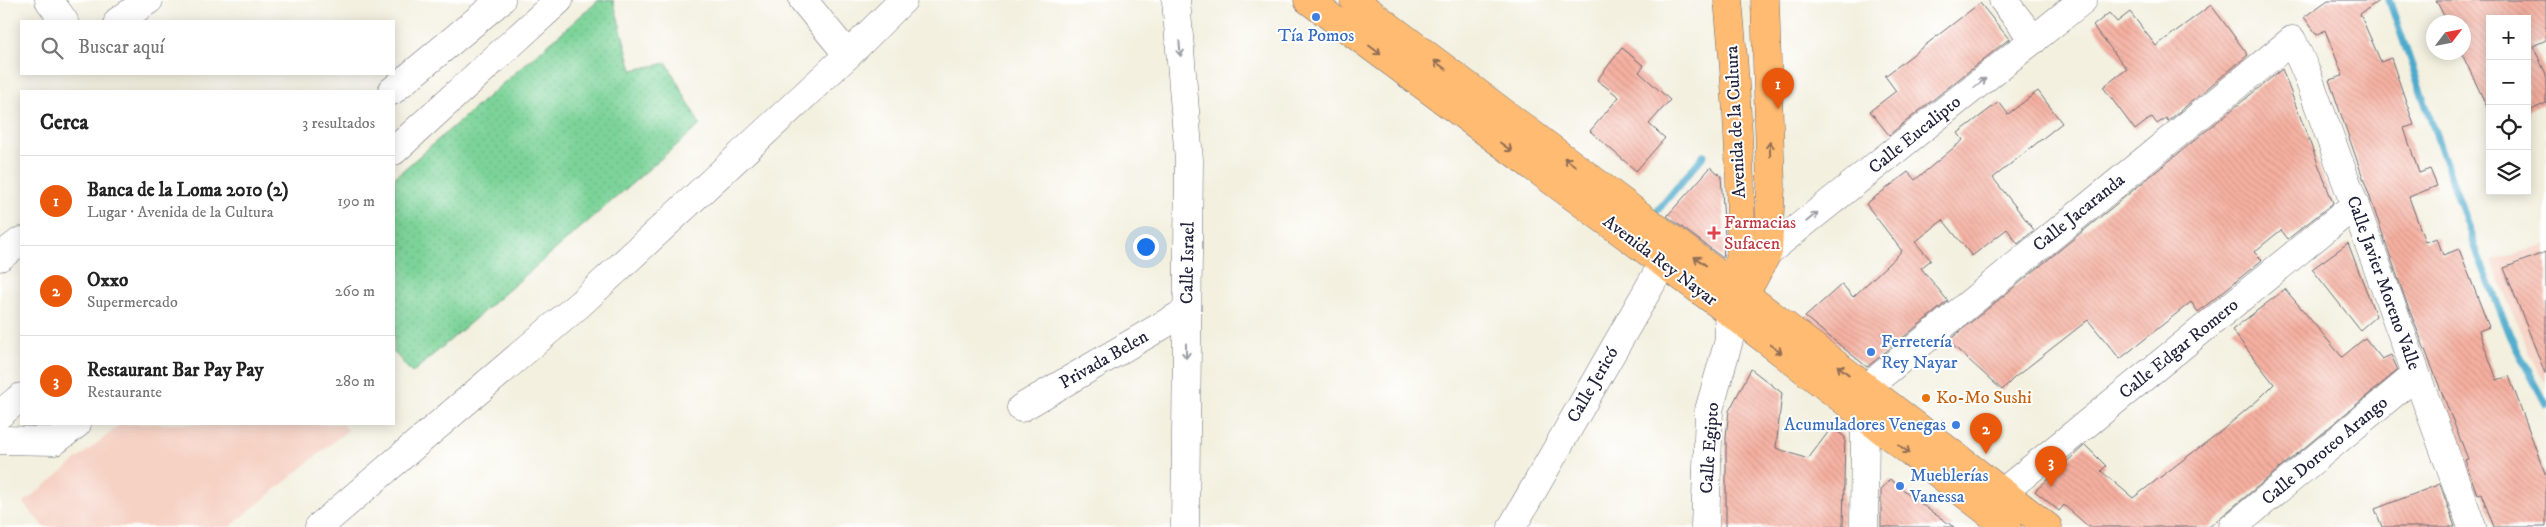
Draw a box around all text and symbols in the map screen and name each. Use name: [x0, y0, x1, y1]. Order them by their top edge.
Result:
marker: Tía Pomos: [1310, 11, 1322, 23]
north arrow: [2426, 15, 2471, 60]
map controls: [2486, 15, 2531, 195]
button: +: [2486, 15, 2531, 60]
search box: [20, 20, 395, 75]
place label: Tía Pomos: [1278, 25, 1354, 47]
icon: search: [38, 34, 66, 62]
text: Buscar aquí: [78, 36, 164, 59]
one-way arrow: [1175, 40, 1185, 56]
one-way arrow: [1368, 45, 1382, 55]
street label: Avenida de la Cultura: [1721, 45, 1751, 199]
one-way arrow: [1433, 60, 1447, 70]
button: −: [2486, 60, 2531, 105]
pin: 1: [1762, 68, 1794, 109]
one-way arrow: [1973, 77, 1986, 88]
street label: Calle Eucalipto: [1865, 91, 1966, 179]
button: locate: [2486, 105, 2531, 150]
text: Cerca: [40, 110, 88, 136]
text: 3 resultados: [302, 113, 375, 133]
one-way arrow: [1765, 141, 1775, 158]
one-way arrow: [1499, 142, 1513, 152]
button: layers: [2486, 150, 2531, 195]
one-way arrow: [1564, 157, 1577, 168]
street label: Calle Jacaranda: [2029, 169, 2130, 257]
text: Banca de la Loma 2010 (2): [87, 179, 289, 202]
text: 1: [53, 191, 59, 211]
text: 190 m: [337, 191, 375, 211]
street label: Calle Javier Moreno Valle: [2341, 193, 2425, 373]
text: Lugar · Avenida de la Cultura: [87, 202, 273, 222]
street label: Avenida Rey Nayar: [1598, 211, 1722, 311]
one-way arrow: [1805, 211, 1818, 222]
place label: Farmacias Sufacen: [1724, 212, 1796, 255]
street label: Calle Israel: [1176, 221, 1200, 304]
marker: Farmacias Sufacen: [1708, 227, 1720, 239]
your location: [1133, 234, 1159, 260]
one-way arrow: [1693, 256, 1707, 266]
text: Oxxo: [87, 269, 128, 292]
text: 2: [52, 281, 60, 301]
text: 260 m: [335, 281, 375, 301]
text: Supermercado: [87, 292, 178, 312]
street label: Calle Edgar Romero: [2115, 294, 2243, 404]
street label: Privada Belen: [1056, 325, 1153, 394]
place label: Ferretería Rey Nayar: [1881, 331, 1958, 374]
one-way arrow: [1182, 342, 1191, 358]
street label: Calle Jericó: [1563, 343, 1624, 427]
one-way arrow: [1769, 344, 1783, 354]
marker: Ferretería Rey Nayar: [1865, 346, 1877, 358]
text: Restaurant Bar Pay Pay: [87, 359, 264, 382]
one-way arrow: [1837, 364, 1850, 375]
text: 3: [53, 371, 59, 391]
text: 280 m: [335, 371, 375, 391]
text: Restaurante: [87, 382, 162, 402]
place label: Ko-Mo Sushi: [1936, 387, 2032, 409]
marker: Ko-Mo Sushi: [1920, 392, 1932, 404]
street label: Calle Doroteo Arango: [2257, 392, 2393, 510]
street label: Calle Egipto: [1696, 401, 1724, 494]
pin: 2: [1970, 413, 2002, 454]
place label: Acumuladores Venegas: [1784, 414, 1946, 436]
marker: Acumuladores Venegas: [1950, 419, 1962, 431]
one-way arrow: [1897, 444, 1911, 454]
pin: 3: [2035, 446, 2067, 487]
place label: Mueblerías Vanessa: [1909, 465, 1988, 508]
marker: Mueblerías Vanessa: [1894, 480, 1906, 492]

